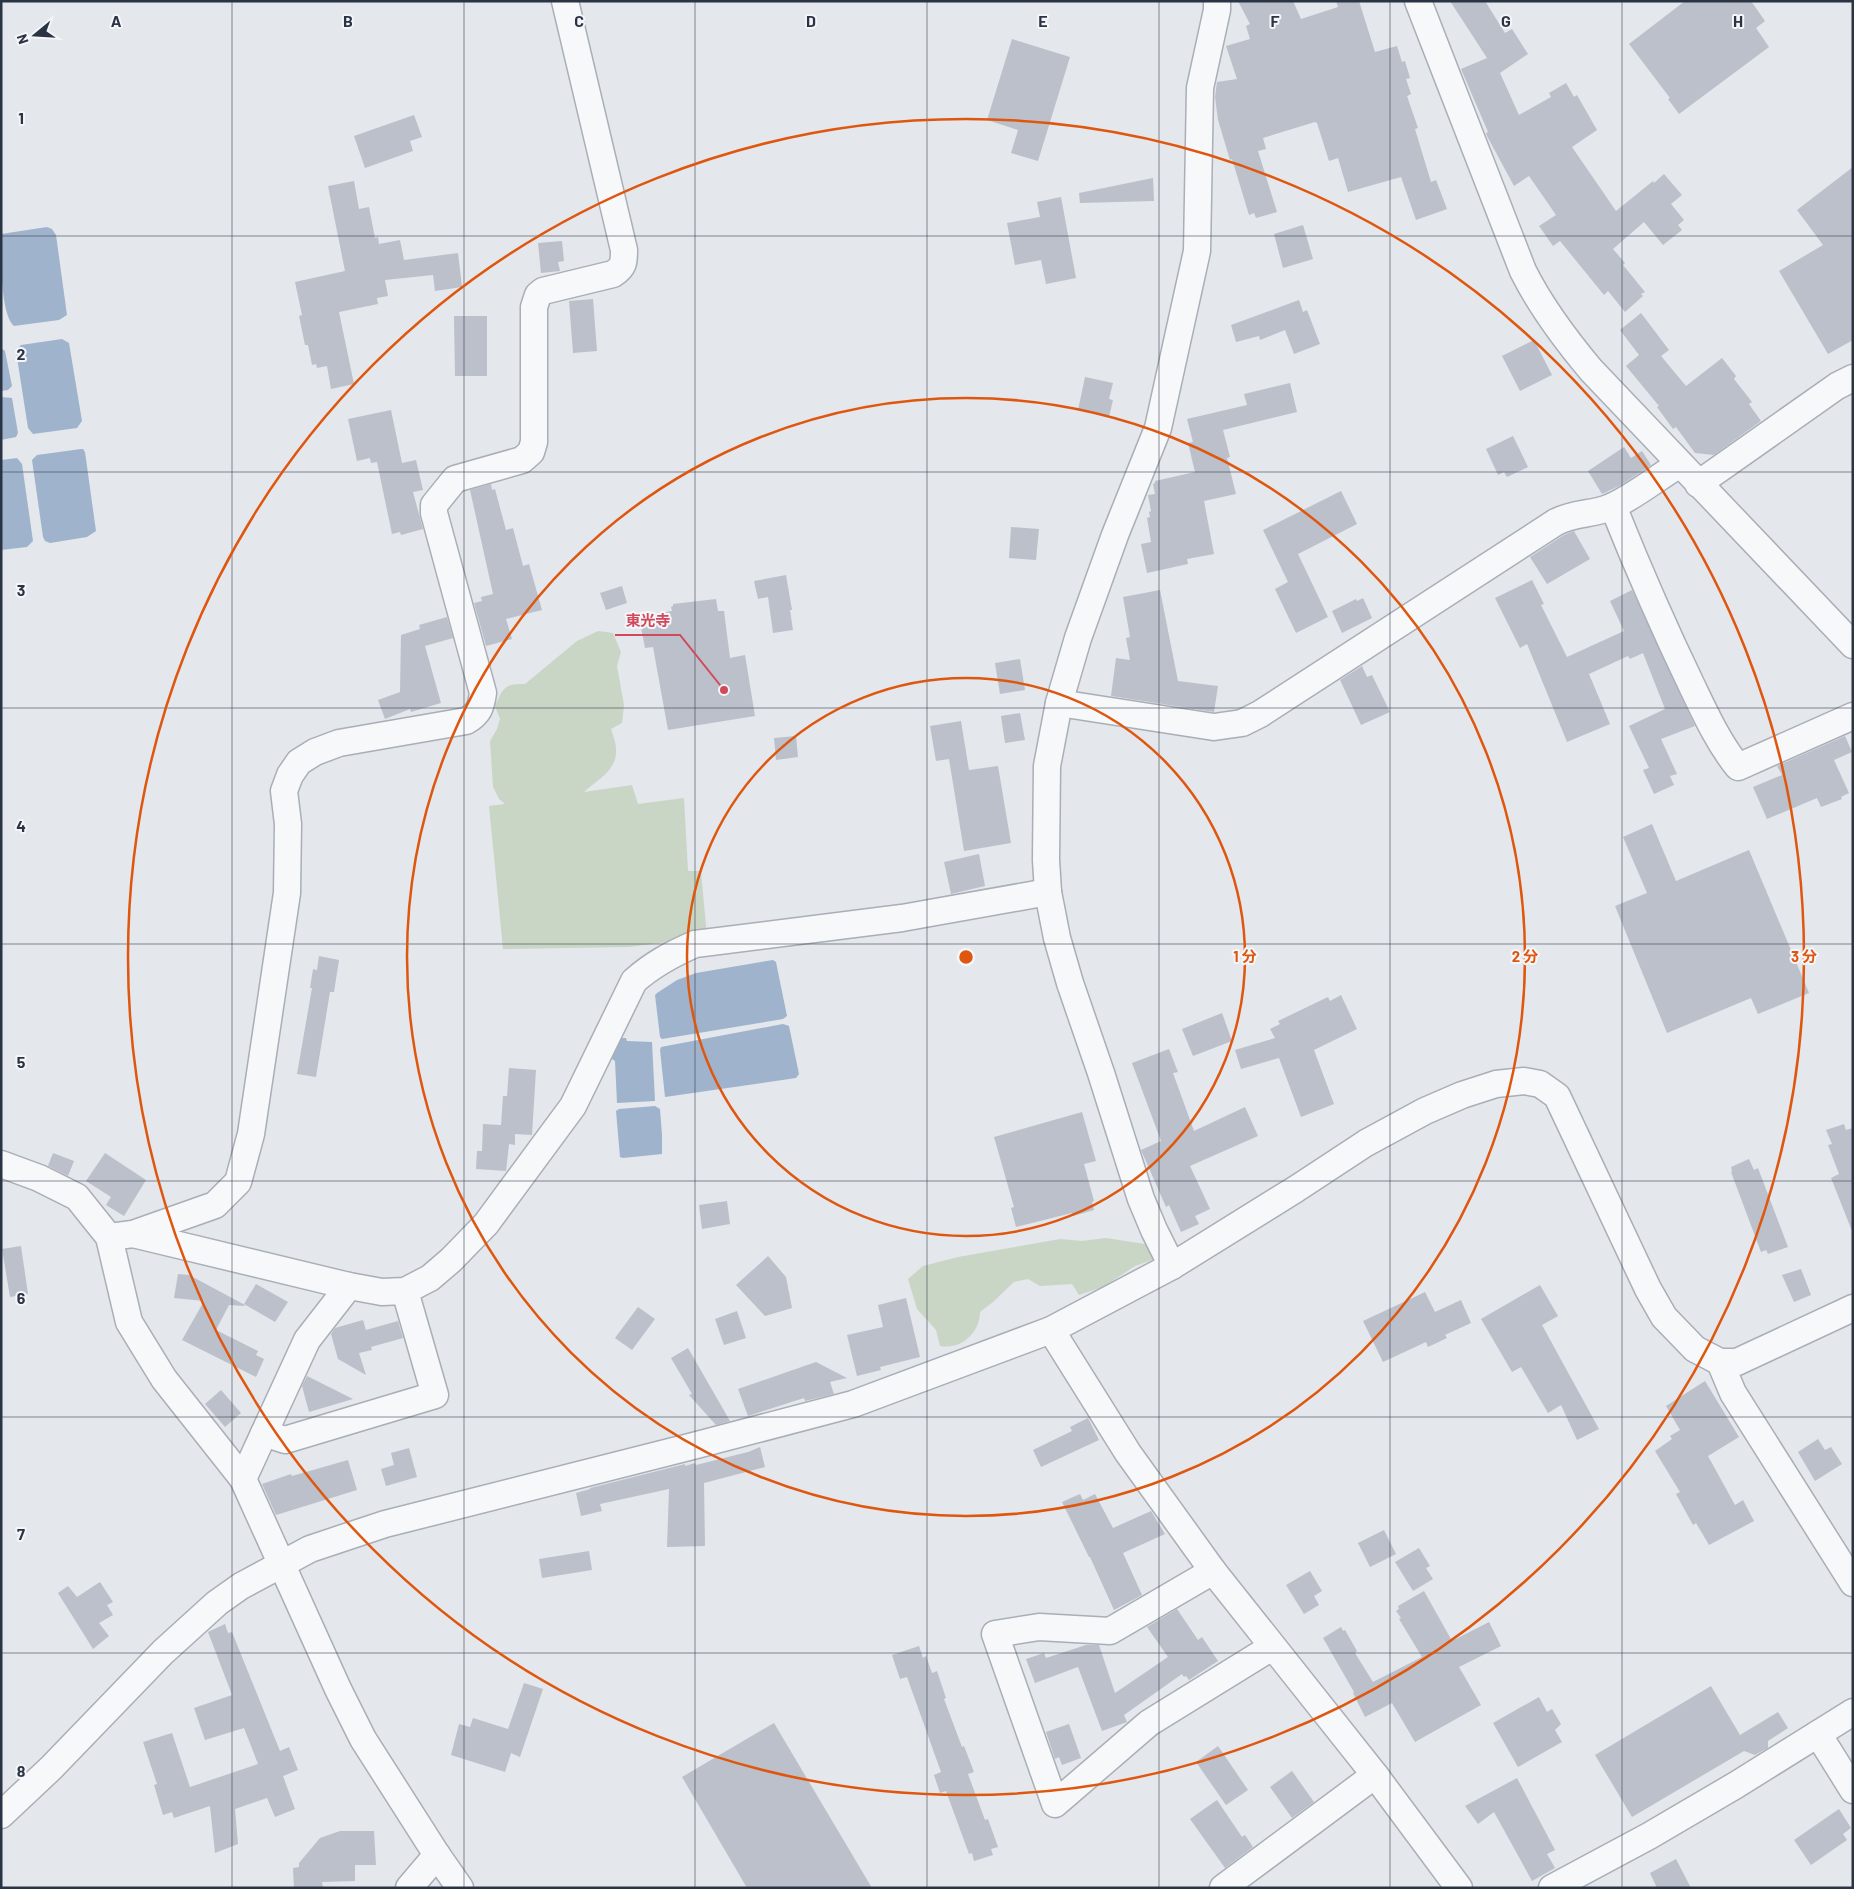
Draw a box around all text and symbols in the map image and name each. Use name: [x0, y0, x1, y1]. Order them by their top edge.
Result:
north arrow: [10, 10, 60, 60]
text: A: [111, 11, 122, 30]
text: B: [343, 11, 353, 30]
text: C: [574, 11, 584, 30]
text: D: [806, 11, 816, 30]
text: E: [1038, 11, 1048, 30]
text: F: [1271, 11, 1280, 30]
text: G: [1501, 11, 1511, 30]
text: H: [1733, 11, 1743, 30]
text: N: [13, 32, 32, 46]
text: 1: [18, 108, 24, 127]
text: 2: [17, 344, 26, 363]
text: 3: [17, 580, 25, 599]
callout: 東光寺: [615, 605, 680, 635]
text: 東光寺: [625, 611, 671, 629]
text: 4: [16, 816, 26, 835]
text: 1 分: [1233, 947, 1257, 965]
text: 2 分: [1512, 947, 1538, 965]
text: 3 分: [1791, 947, 1817, 965]
centre of rings: [957, 948, 975, 966]
text: 5: [17, 1052, 26, 1071]
text: 6: [17, 1288, 26, 1307]
text: 7: [17, 1524, 25, 1543]
text: 8: [17, 1761, 26, 1780]

